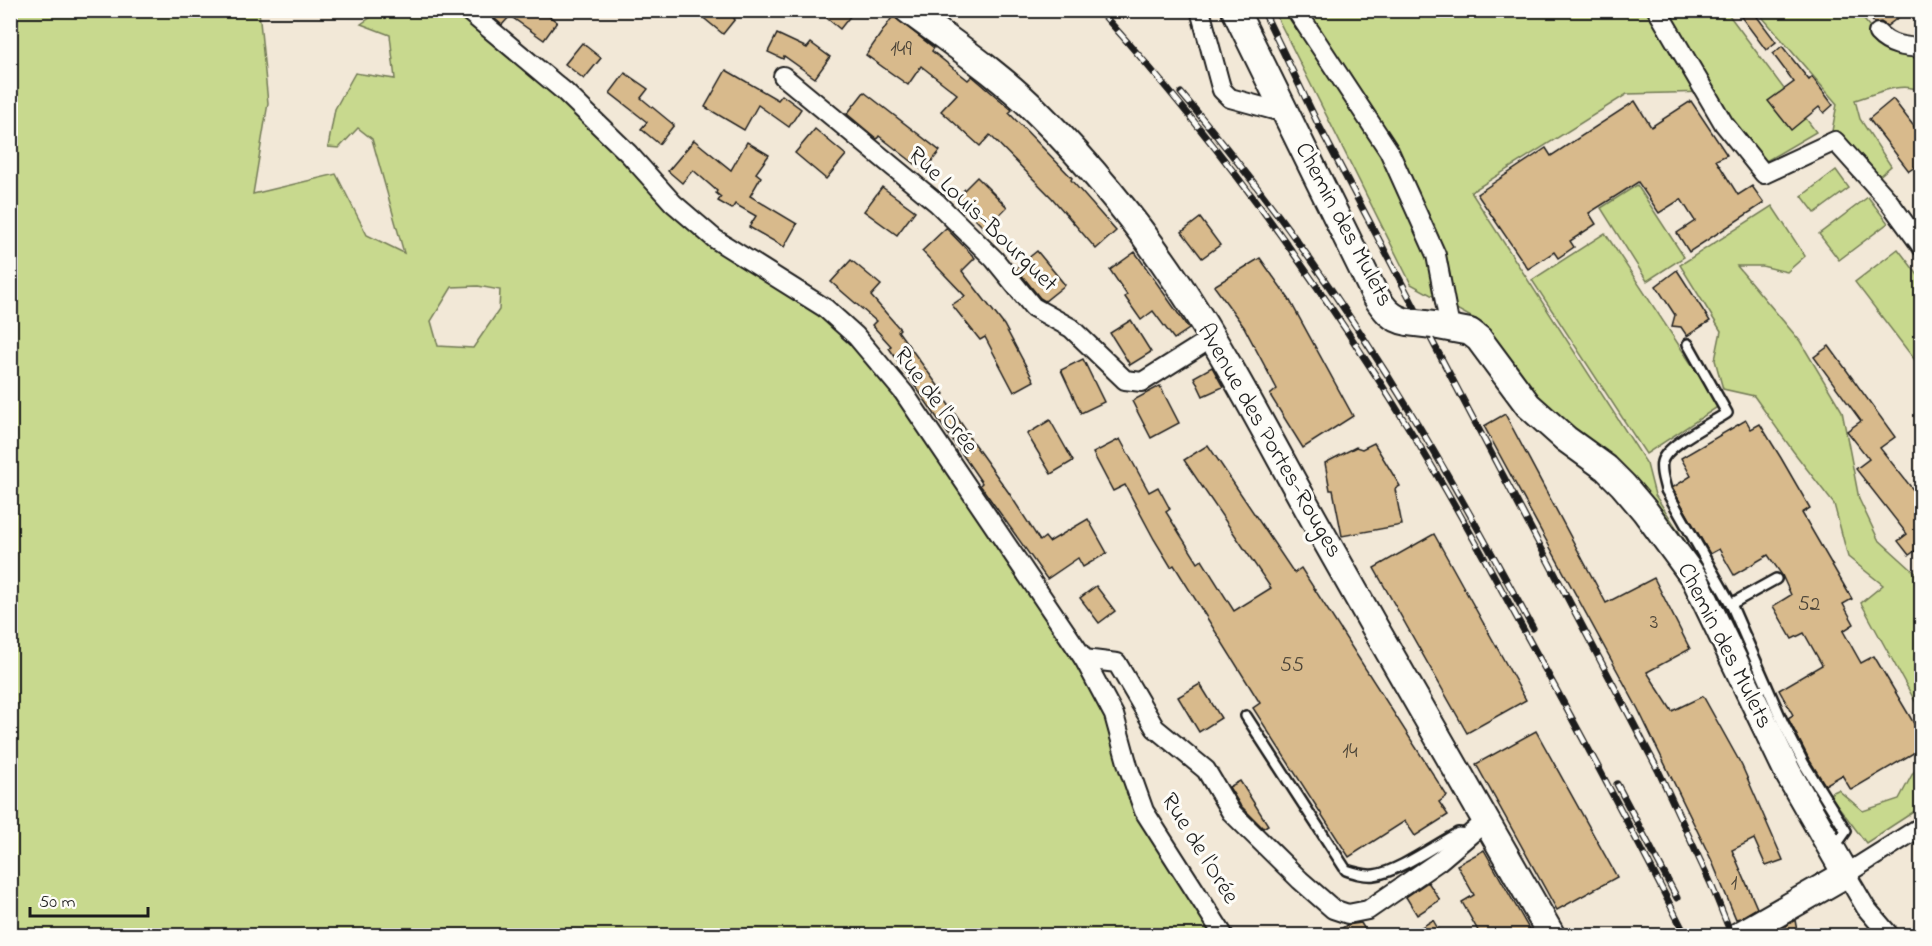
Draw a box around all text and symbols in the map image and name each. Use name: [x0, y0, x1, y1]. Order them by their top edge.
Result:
house number: 149: [890, 35, 913, 65]
street label: Chemin des Mulets: [1285, 136, 1401, 314]
street label: Rue Louis-Bourguet: [899, 139, 1065, 301]
street label: Avenue des Portes-Rouges: [1187, 317, 1351, 565]
street label: Rue de l'Orée: [884, 340, 986, 462]
street label: Chemin des Mulets: [1667, 557, 1781, 735]
house number: 52: [1798, 590, 1820, 620]
house number: 3: [1650, 608, 1658, 638]
house number: 55: [1280, 651, 1304, 681]
house number: 14: [1342, 737, 1358, 767]
street label: Rue de l'Orée: [1151, 787, 1247, 912]
house number: 1: [1731, 869, 1738, 899]
scale bar: [30, 880, 148, 918]
text: 50 m: [39, 890, 76, 916]

